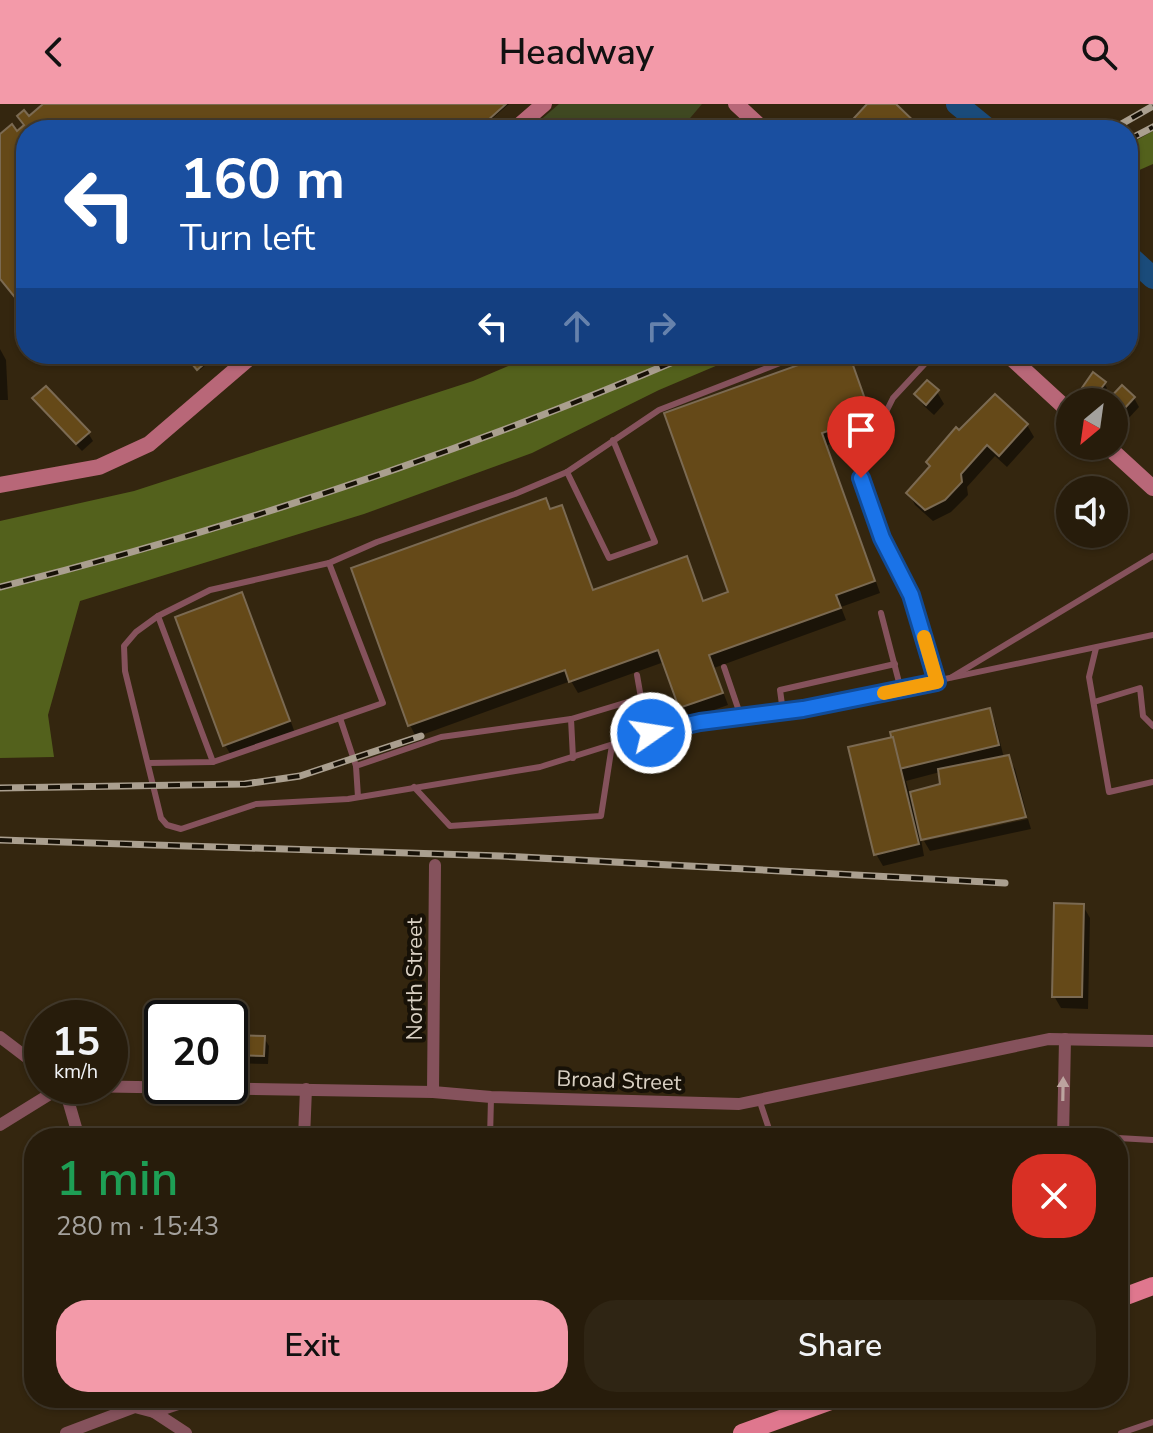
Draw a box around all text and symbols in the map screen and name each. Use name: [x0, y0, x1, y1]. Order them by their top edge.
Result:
text: Headway: [499, 28, 654, 77]
icon: back: [32, 30, 76, 74]
icon: search: [1077, 30, 1121, 74]
text: 160 m: [180, 141, 345, 218]
icon: left: [48, 152, 152, 256]
text: Turn left: [180, 214, 315, 263]
icon: left: [471, 304, 515, 348]
icon: ahead: [555, 304, 599, 348]
icon: right: [639, 304, 683, 348]
north arrow: [1056, 388, 1128, 460]
map controls: [1056, 388, 1128, 548]
pin: [827, 396, 895, 478]
icon: arrive: [839, 408, 883, 452]
button: sound: [1056, 476, 1128, 548]
position arrow: [609, 691, 693, 775]
street label: North Street: [400, 917, 430, 1040]
speed limit sign: 20: [144, 1000, 248, 1104]
text: 15: [52, 1015, 100, 1069]
text: km/h: [54, 1058, 98, 1085]
street label: Broad Street: [556, 1064, 682, 1098]
one-way arrow: [1057, 1076, 1070, 1101]
text: 1 min: [56, 1146, 178, 1212]
button: close: [1012, 1154, 1096, 1238]
text: 280 m · 15:43: [56, 1209, 219, 1244]
button: Exit: [56, 1300, 568, 1392]
button: Share: [584, 1300, 1096, 1392]

